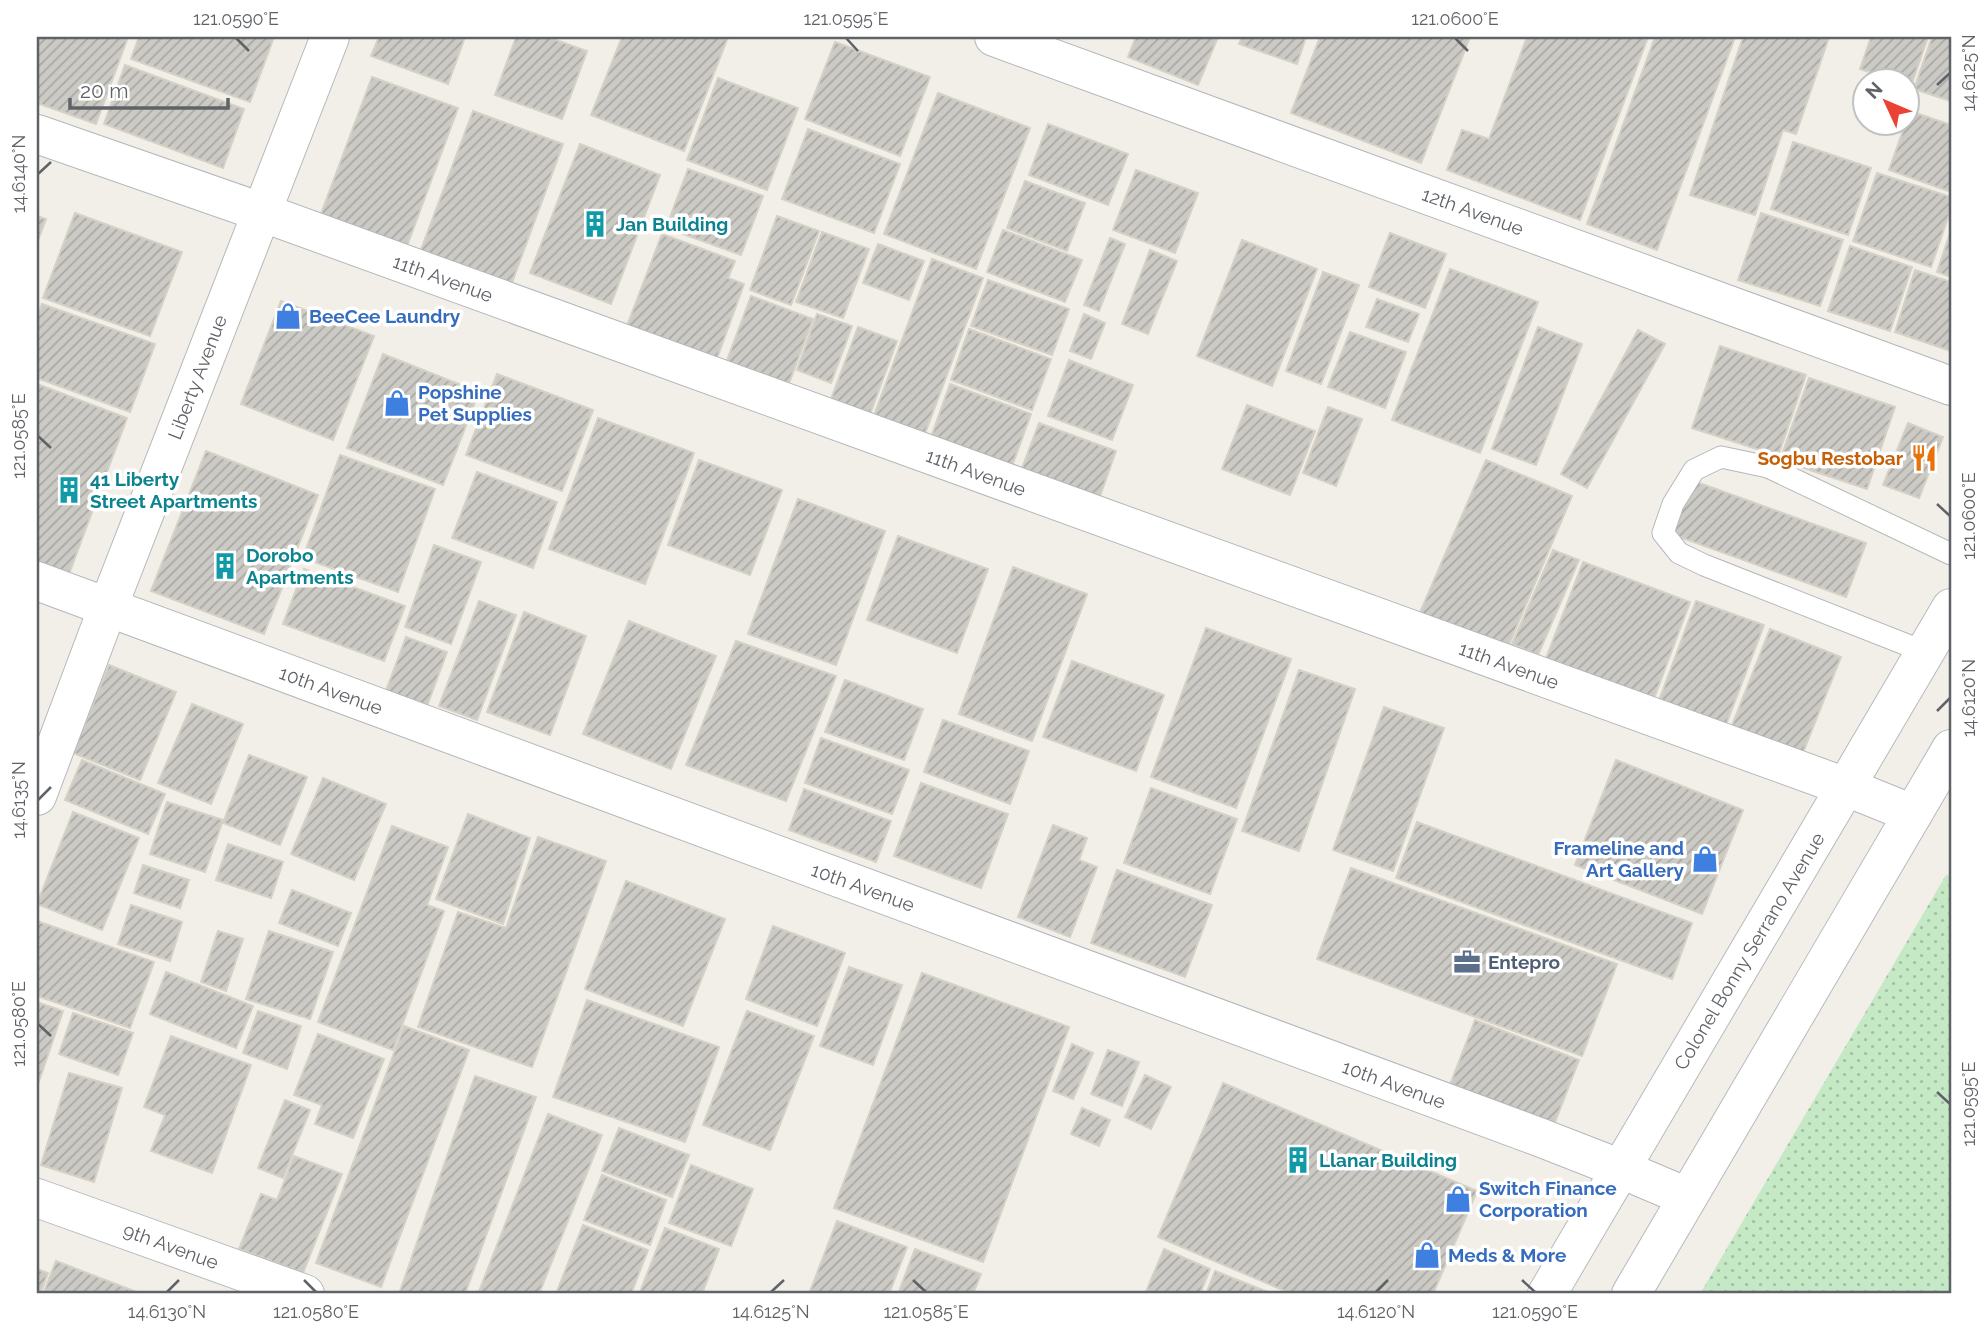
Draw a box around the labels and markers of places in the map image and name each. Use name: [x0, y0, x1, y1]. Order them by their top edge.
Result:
building icon: Jan Building: [580, 209, 610, 239]
place label: Jan Building: [616, 213, 728, 235]
shop icon: BeeCee Laundry: [273, 301, 303, 331]
place label: BeeCee Laundry: [309, 305, 461, 327]
place label: Popshine Pet Supplies: [418, 381, 532, 425]
shop icon: Popshine Pet Supplies: [382, 388, 412, 418]
restaurant icon: Sogbu Restobar: [1909, 443, 1939, 473]
place label: Sogbu Restobar: [1757, 447, 1904, 469]
place label: 41 Liberty Street Apartments: [90, 468, 257, 512]
building icon: 41 Liberty Street Apartments: [54, 475, 84, 505]
place label: Dorobo Apartments: [246, 544, 354, 588]
building icon: Dorobo Apartments: [210, 551, 240, 581]
place label: Frameline and Art Gallery: [1553, 837, 1685, 881]
shop icon: Frameline and Art Gallery: [1690, 844, 1720, 874]
office icon: Entepro: [1452, 947, 1482, 977]
place label: Entepro: [1488, 951, 1560, 973]
building icon: Llanar Building: [1283, 1145, 1313, 1175]
place label: Llanar Building: [1319, 1149, 1457, 1171]
place label: Switch Finance Corporation: [1479, 1177, 1617, 1221]
shop icon: Switch Finance Corporation: [1443, 1184, 1473, 1214]
shop icon: Meds & More: [1412, 1240, 1442, 1270]
place label: Meds & More: [1448, 1244, 1566, 1266]

